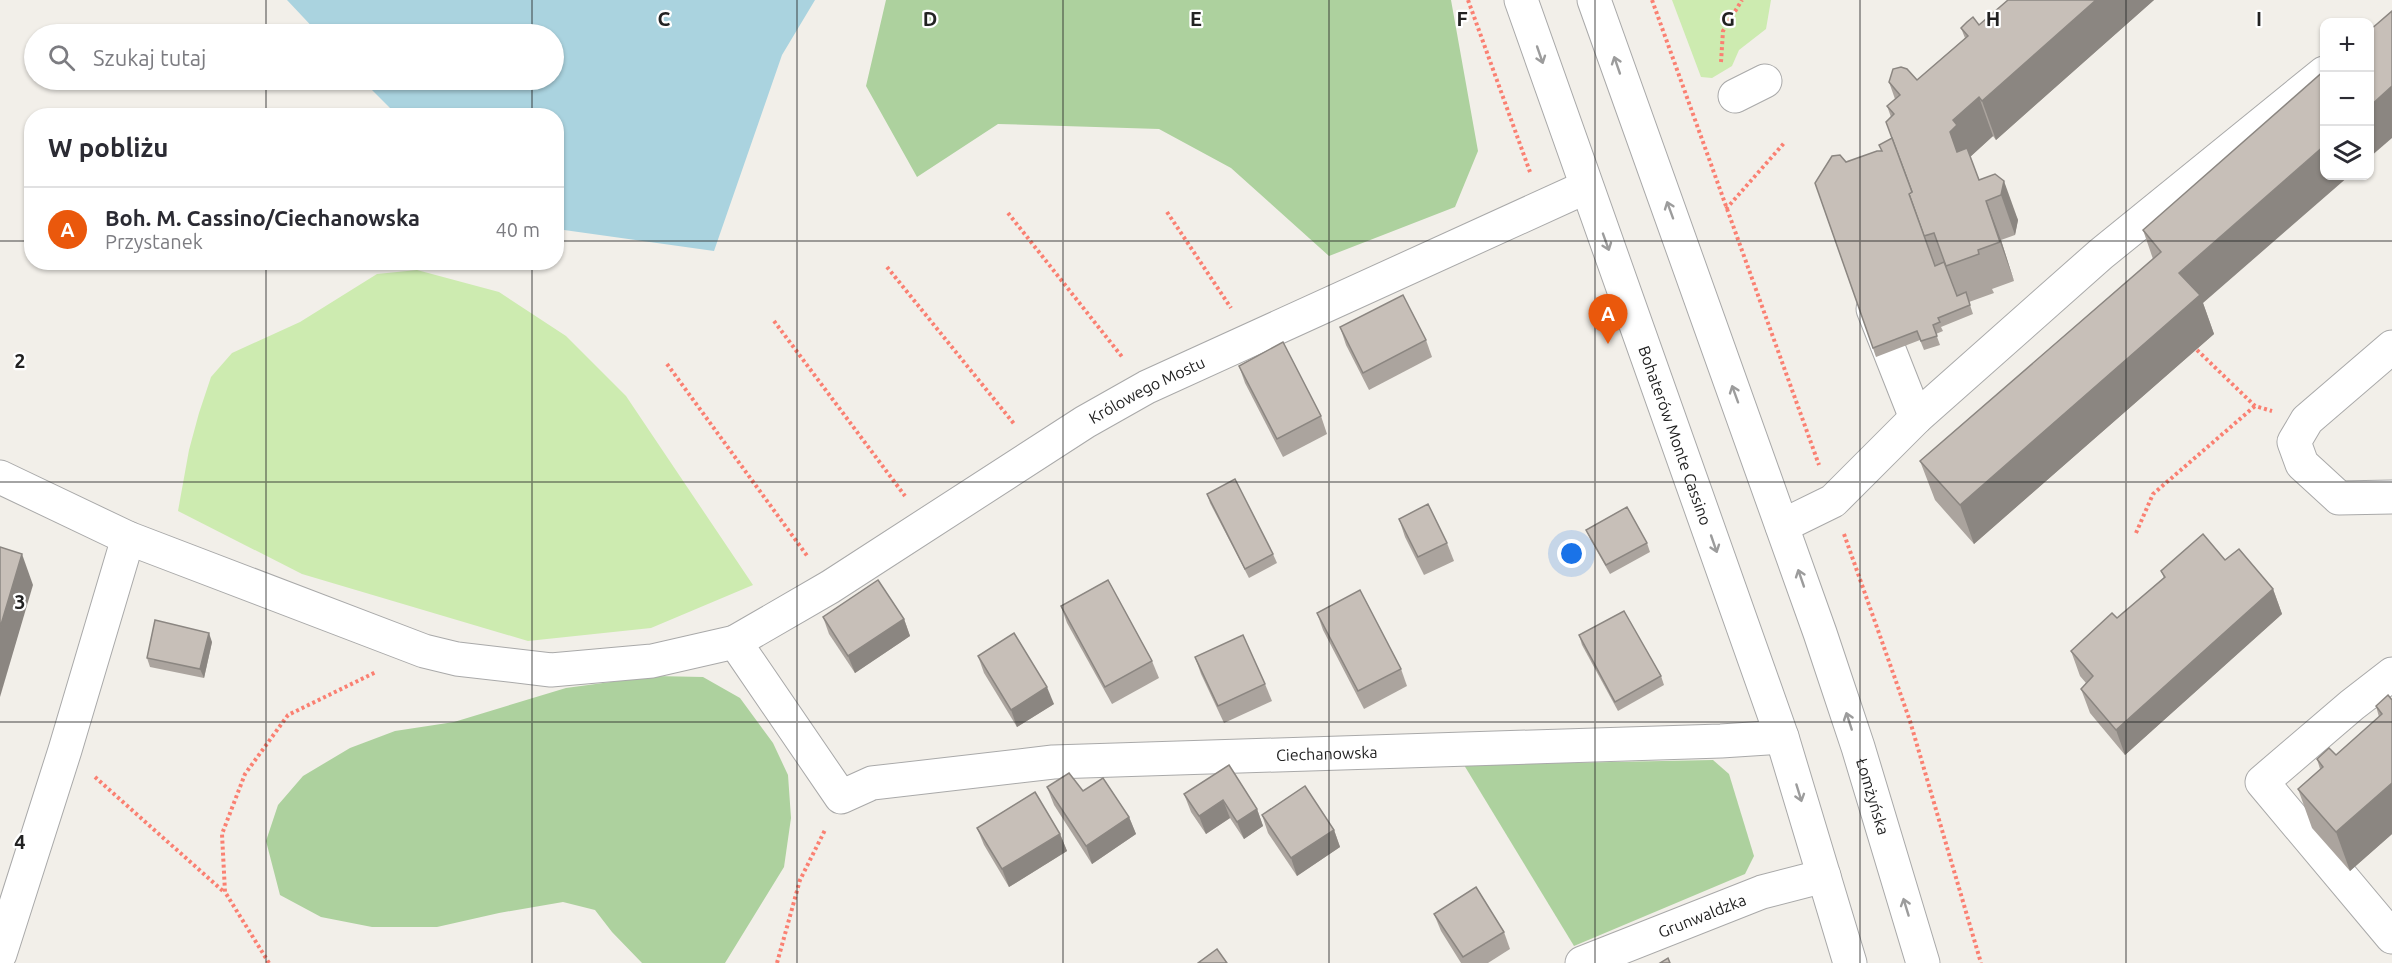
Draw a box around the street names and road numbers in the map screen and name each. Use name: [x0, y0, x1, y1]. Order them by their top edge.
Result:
street label: Bohaterów Monte Cassino: [1635, 343, 1715, 528]
street label: Królowego Mostu: [1086, 353, 1208, 427]
street label: Ciechanowska: [1276, 743, 1378, 764]
street label: Łomżyńska: [1853, 756, 1893, 837]
street label: Grunwaldzka: [1656, 890, 1748, 941]

